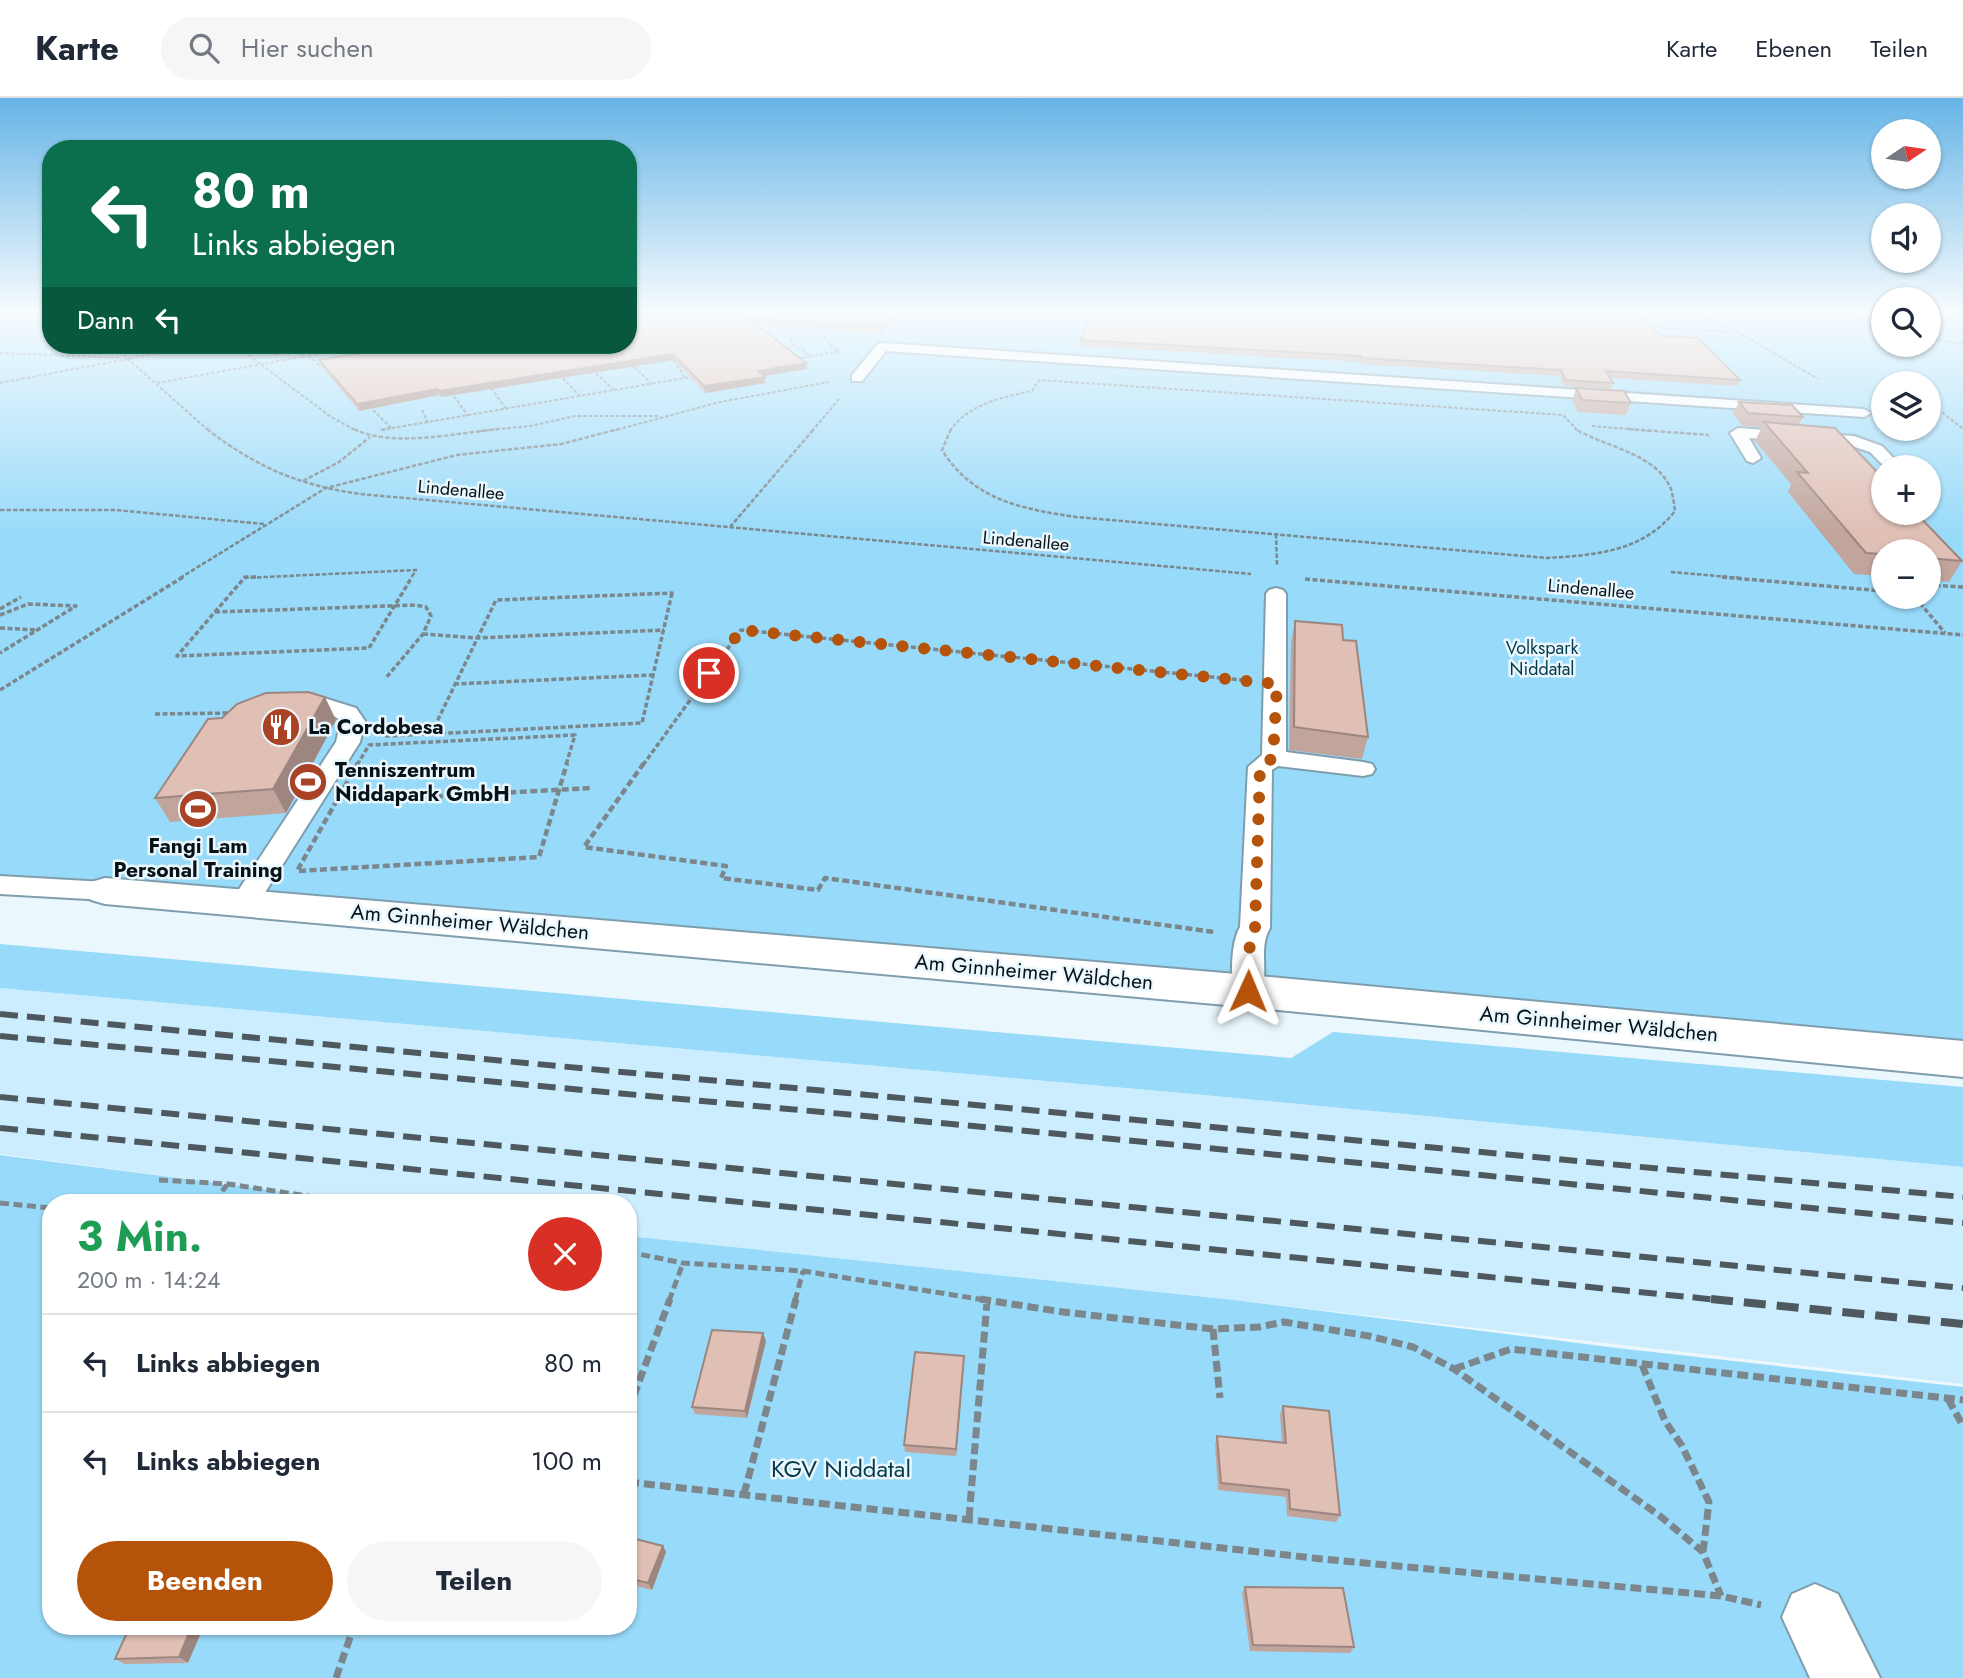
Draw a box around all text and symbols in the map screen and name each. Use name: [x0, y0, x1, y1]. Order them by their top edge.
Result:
search box: [161, 17, 651, 80]
text: Karte: [35, 25, 119, 72]
icon: search: [185, 29, 223, 67]
text: Hier suchen: [241, 29, 374, 67]
text: Karte: [1666, 31, 1717, 66]
text: Ebenen: [1755, 31, 1832, 66]
text: Teilen: [1870, 31, 1928, 66]
north arrow: [1871, 119, 1941, 189]
map controls: [1871, 119, 1941, 609]
text: 80 m: [192, 156, 310, 226]
icon: left: [77, 168, 168, 259]
button: sound: [1871, 203, 1941, 273]
text: Links abbiegen: [192, 221, 396, 267]
button: search: [1871, 287, 1941, 357]
text: Dann: [77, 301, 135, 339]
icon: left: [149, 301, 187, 339]
button: layers: [1871, 371, 1941, 441]
button: +: [1871, 455, 1941, 525]
street label: Lindenallee: [417, 473, 505, 507]
street label: Lindenallee: [982, 524, 1070, 558]
button: −: [1871, 539, 1941, 609]
street label: Lindenallee: [1547, 572, 1635, 606]
park label: Volkspark Niddatal: [1506, 635, 1578, 682]
pin: [679, 643, 739, 703]
icon: arrive: [690, 654, 728, 692]
restaurant icon: La Cordobesa: [260, 706, 302, 748]
place label: La Cordobesa: [308, 712, 444, 742]
place label: Tenniszentrum Niddapark GmbH: [335, 755, 510, 809]
sports icon: Tenniszentrum Niddapark GmbH: [287, 761, 329, 803]
sports icon: Fangi Lam Personal Training: [177, 788, 219, 830]
place label: Fangi Lam Personal Training: [113, 831, 283, 885]
street label: Am Ginnheimer Wäldchen: [350, 897, 590, 947]
street label: Am Ginnheimer Wäldchen: [914, 947, 1154, 997]
position arrow: [1211, 954, 1285, 1028]
street label: Am Ginnheimer Wäldchen: [1479, 999, 1719, 1049]
text: 3 Min.: [77, 1206, 202, 1267]
button: close: [528, 1217, 602, 1291]
text: 200 m · 14:24: [77, 1263, 220, 1297]
icon: left: [77, 1344, 115, 1382]
text: Links abbiegen: [136, 1344, 320, 1382]
text: 80 m: [544, 1344, 602, 1382]
icon: left: [77, 1442, 115, 1480]
text: Links abbiegen: [136, 1442, 320, 1480]
text: 100 m: [531, 1442, 602, 1480]
park label: KGV Niddatal: [771, 1451, 911, 1486]
button: Beenden: [77, 1541, 333, 1621]
button: Teilen: [347, 1541, 602, 1621]

